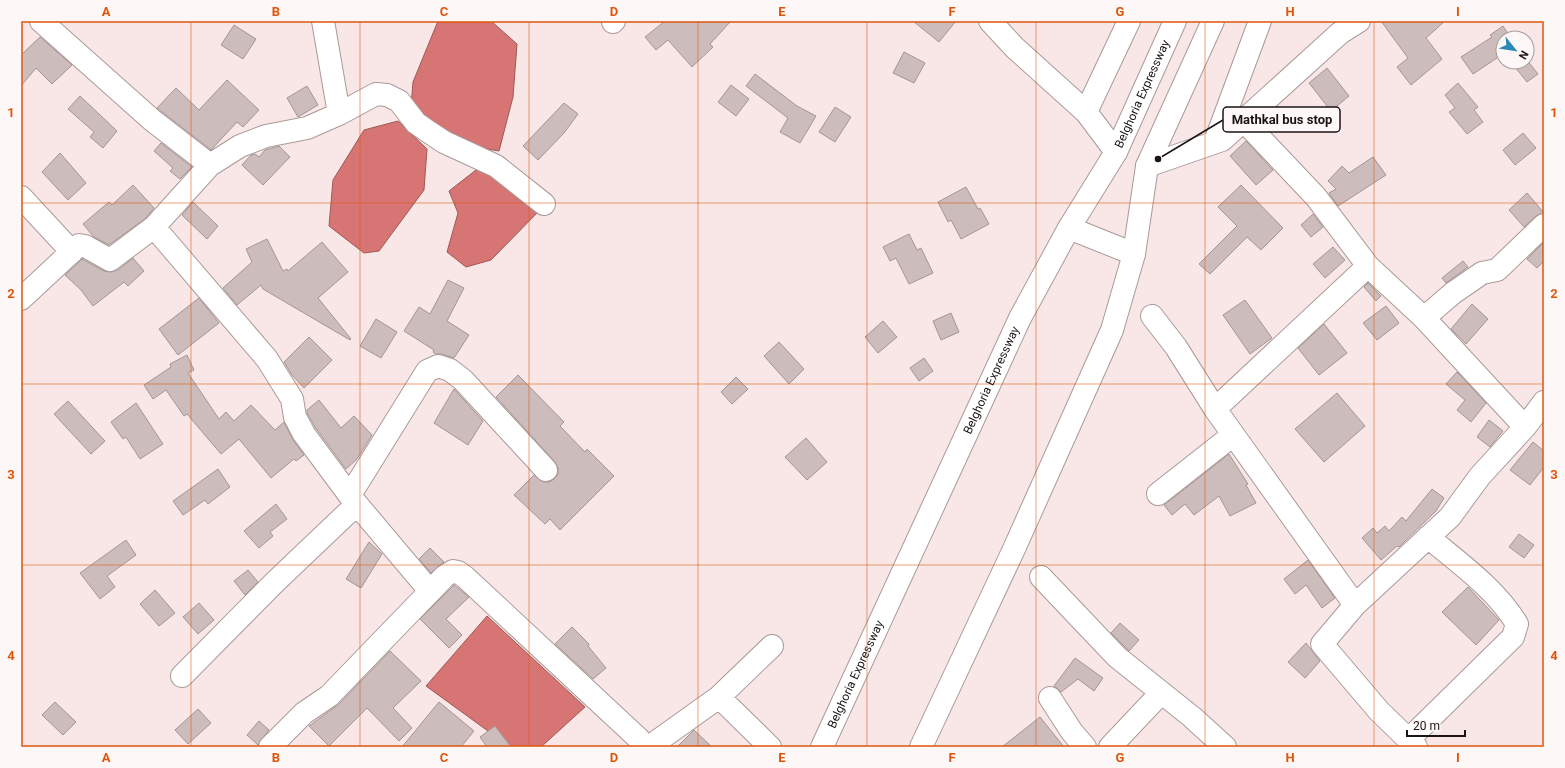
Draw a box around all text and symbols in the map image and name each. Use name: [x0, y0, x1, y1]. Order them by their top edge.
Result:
text: A: [102, 4, 111, 19]
text: B: [272, 4, 280, 19]
text: C: [440, 4, 449, 19]
text: D: [610, 4, 618, 19]
text: E: [778, 4, 786, 19]
text: F: [948, 4, 956, 19]
text: G: [1116, 4, 1125, 19]
text: H: [1285, 4, 1295, 19]
text: I: [1456, 4, 1460, 19]
north arrow: [1495, 30, 1535, 70]
street label: Belghoria Expressway: [1112, 37, 1173, 150]
text: N: [1516, 48, 1531, 62]
text: 1: [7, 105, 15, 120]
text: 1: [1550, 105, 1558, 120]
callout: Mathkal bus stop: [1223, 107, 1340, 132]
text: Mathkal bus stop: [1232, 112, 1332, 127]
text: 2: [7, 286, 15, 301]
text: 2: [1550, 286, 1558, 301]
street label: Belghoria Expressway: [960, 324, 1022, 436]
text: 3: [7, 467, 15, 482]
text: 3: [1550, 467, 1558, 482]
street label: Belghoria Expressway: [825, 618, 887, 730]
text: 4: [7, 648, 15, 663]
text: 4: [1550, 648, 1558, 663]
scale bar: [1407, 712, 1465, 738]
text: 20 m: [1413, 719, 1440, 733]
text: A: [102, 750, 111, 765]
text: B: [272, 750, 280, 765]
text: C: [440, 750, 449, 765]
text: D: [610, 750, 618, 765]
text: E: [778, 750, 786, 765]
text: F: [948, 750, 956, 765]
text: G: [1116, 750, 1125, 765]
text: H: [1285, 750, 1295, 765]
text: I: [1456, 750, 1460, 765]

